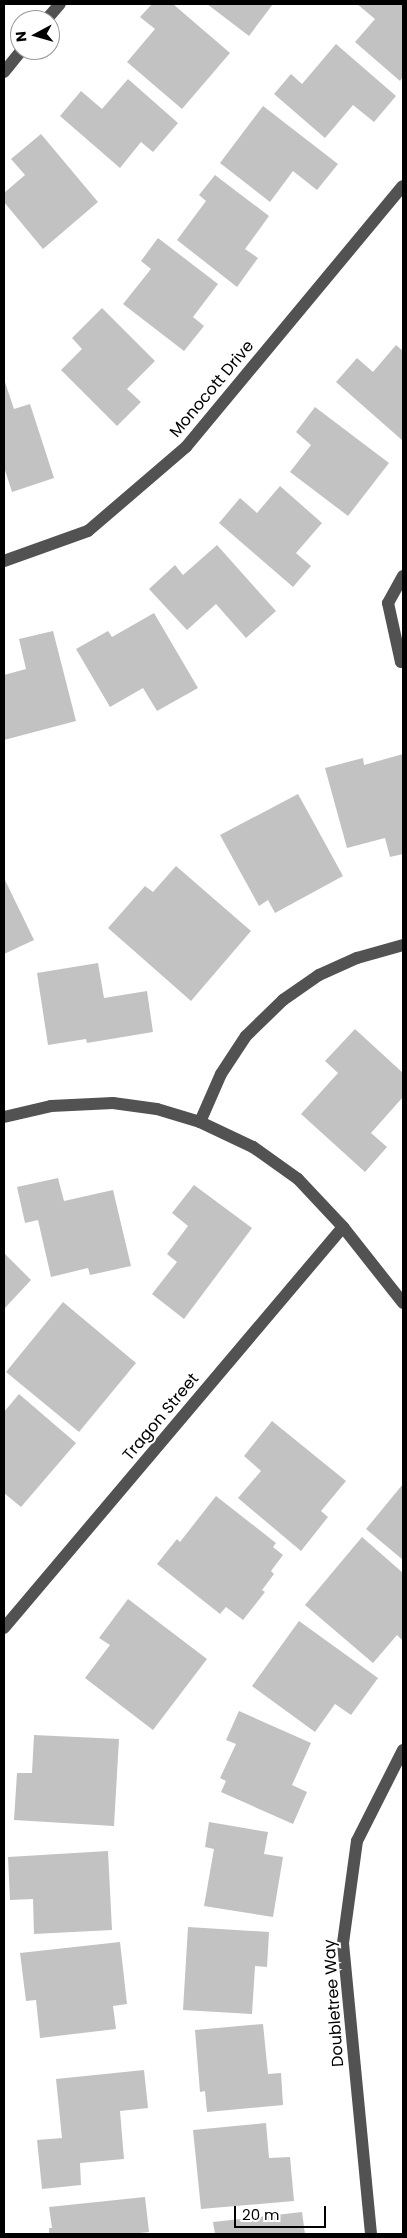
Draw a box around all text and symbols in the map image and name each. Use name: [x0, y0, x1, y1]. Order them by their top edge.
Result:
north arrow: [10, 10, 60, 60]
text: N: [11, 30, 32, 43]
street label: Monocott Drive: [166, 337, 258, 441]
street label: Tragon Street: [119, 1370, 203, 1464]
street label: Doubletree Way: [320, 1939, 348, 2067]
scale bar: [237, 2196, 330, 2228]
text: 20 m: [242, 2204, 280, 2225]

